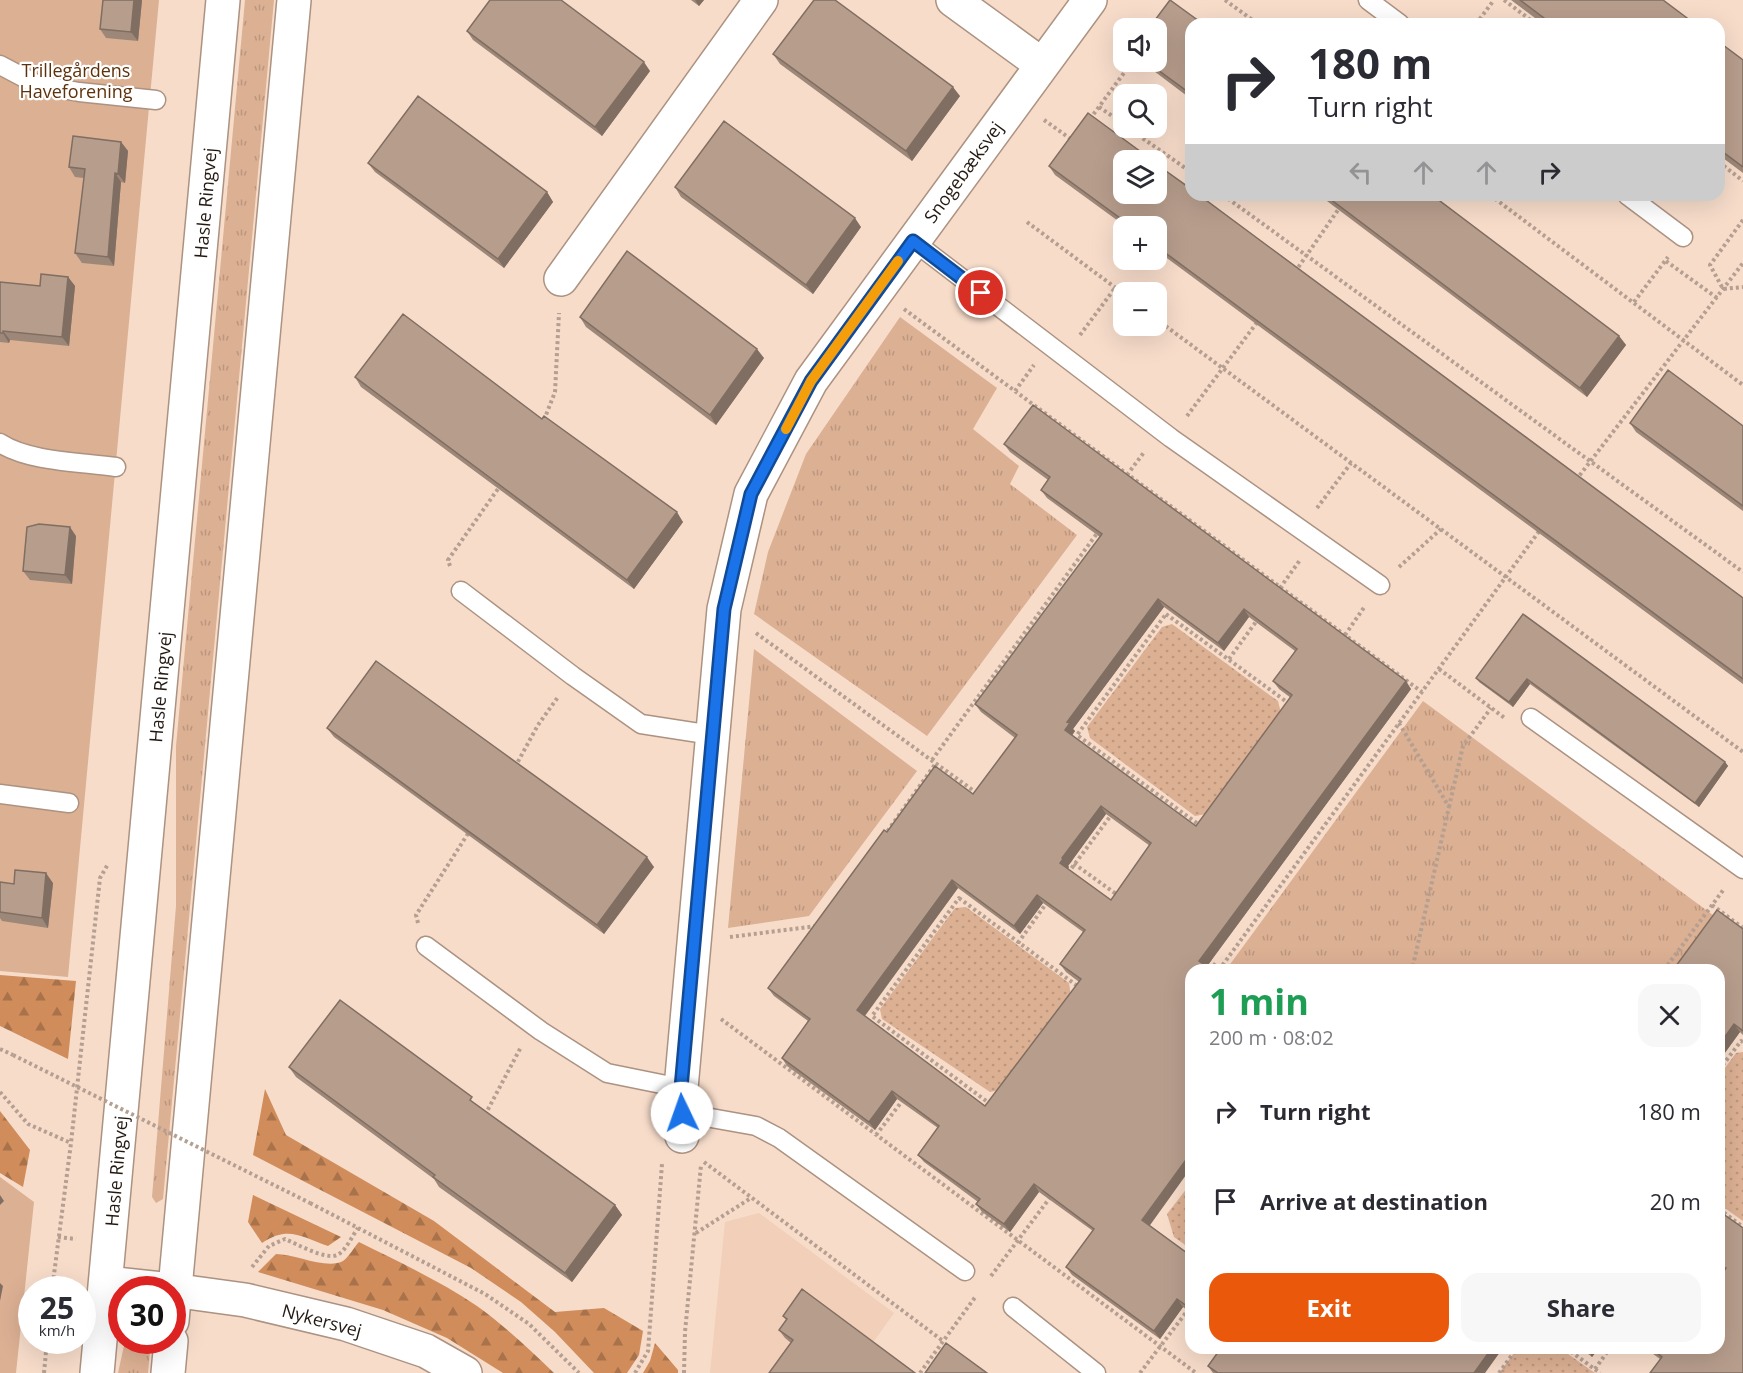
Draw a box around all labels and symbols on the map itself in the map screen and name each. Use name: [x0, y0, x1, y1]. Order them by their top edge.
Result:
park label: Trillegårdens Haveforening: [19, 58, 133, 103]
street label: Snogebæksvej: [918, 116, 1008, 228]
street label: Hasle Ringvej: [188, 147, 222, 259]
pin: [955, 267, 1006, 318]
street label: Hasle Ringvej: [143, 631, 177, 743]
position arrow: [650, 1081, 714, 1145]
street label: Hasle Ringvej: [99, 1115, 133, 1227]
speed limit sign: 30: [108, 1276, 186, 1354]
street label: Nykersvej: [279, 1298, 365, 1342]

